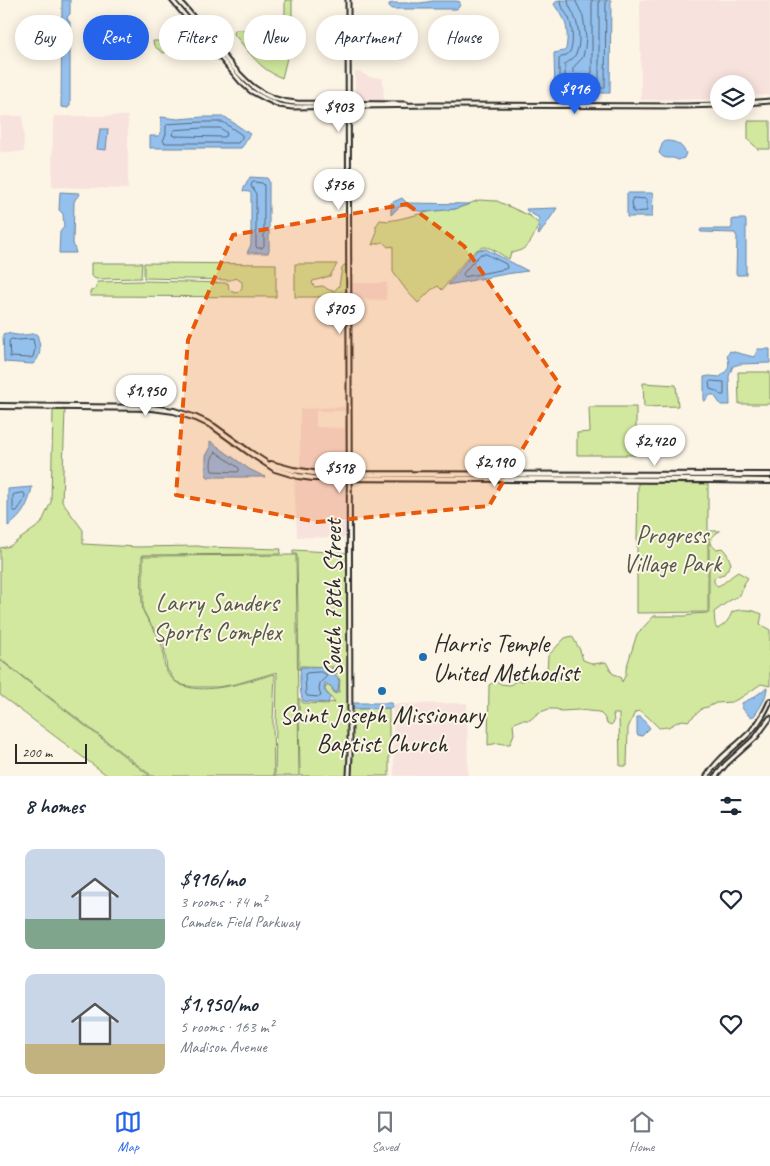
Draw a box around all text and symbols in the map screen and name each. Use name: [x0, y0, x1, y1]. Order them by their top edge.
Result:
chip: Buy: [15, 15, 73, 60]
chip: Rent: [83, 15, 149, 60]
chip: Filters: [159, 15, 234, 60]
chip: New: [244, 15, 306, 60]
chip: Apartment: [316, 15, 418, 60]
chip: House: [428, 15, 499, 60]
pin: $916: [545, 72, 605, 115]
map controls: [710, 75, 755, 120]
button: layers: [710, 75, 755, 120]
text: $916: [561, 79, 589, 99]
pin: $903: [309, 90, 369, 133]
text: $903: [325, 97, 353, 117]
pin: $756: [309, 168, 369, 211]
text: $756: [325, 175, 353, 195]
pin: $705: [310, 292, 370, 335]
text: $705: [326, 299, 354, 319]
pin: $1,950: [105, 374, 187, 417]
text: $1,950: [127, 381, 165, 401]
pin: $2,420: [614, 424, 696, 467]
text: $2,420: [635, 431, 675, 451]
pin: $2,190: [454, 446, 536, 488]
pin: $518: [310, 452, 370, 494]
text: $2,190: [476, 452, 514, 472]
text: $518: [326, 458, 354, 478]
street label: South 78th Street: [317, 516, 349, 677]
park label: Progress Village Park: [623, 519, 723, 580]
park label: Larry Sanders Sports Complex: [153, 587, 284, 648]
place label: Harris Temple United Methodist: [433, 628, 582, 689]
marker: Harris Temple United Methodist: [417, 651, 429, 663]
marker: Saint Joseph Missionary Baptist Church: [376, 685, 388, 697]
place label: Saint Joseph Missionary Baptist Church: [279, 699, 487, 760]
scale bar: [15, 741, 88, 764]
text: 200 m: [22, 744, 52, 761]
icon: filters: [717, 792, 745, 820]
text: 8 homes: [25, 793, 84, 819]
text: $916/mo: [180, 866, 245, 892]
icon: home: [65, 869, 125, 929]
icon: heart: [717, 885, 745, 913]
text: 3 rooms · 74 m²: [180, 892, 266, 912]
text: Camden Field Parkway: [180, 912, 299, 932]
text: $1,950/mo: [180, 991, 258, 1017]
icon: home: [65, 994, 125, 1054]
icon: heart: [717, 1010, 745, 1038]
text: 5 rooms · 163 m²: [180, 1017, 274, 1037]
text: Madison Avenue: [180, 1037, 267, 1057]
tab: Map: [114, 1108, 142, 1155]
tab: Saved: [371, 1108, 399, 1155]
tab: Home: [628, 1108, 656, 1155]

